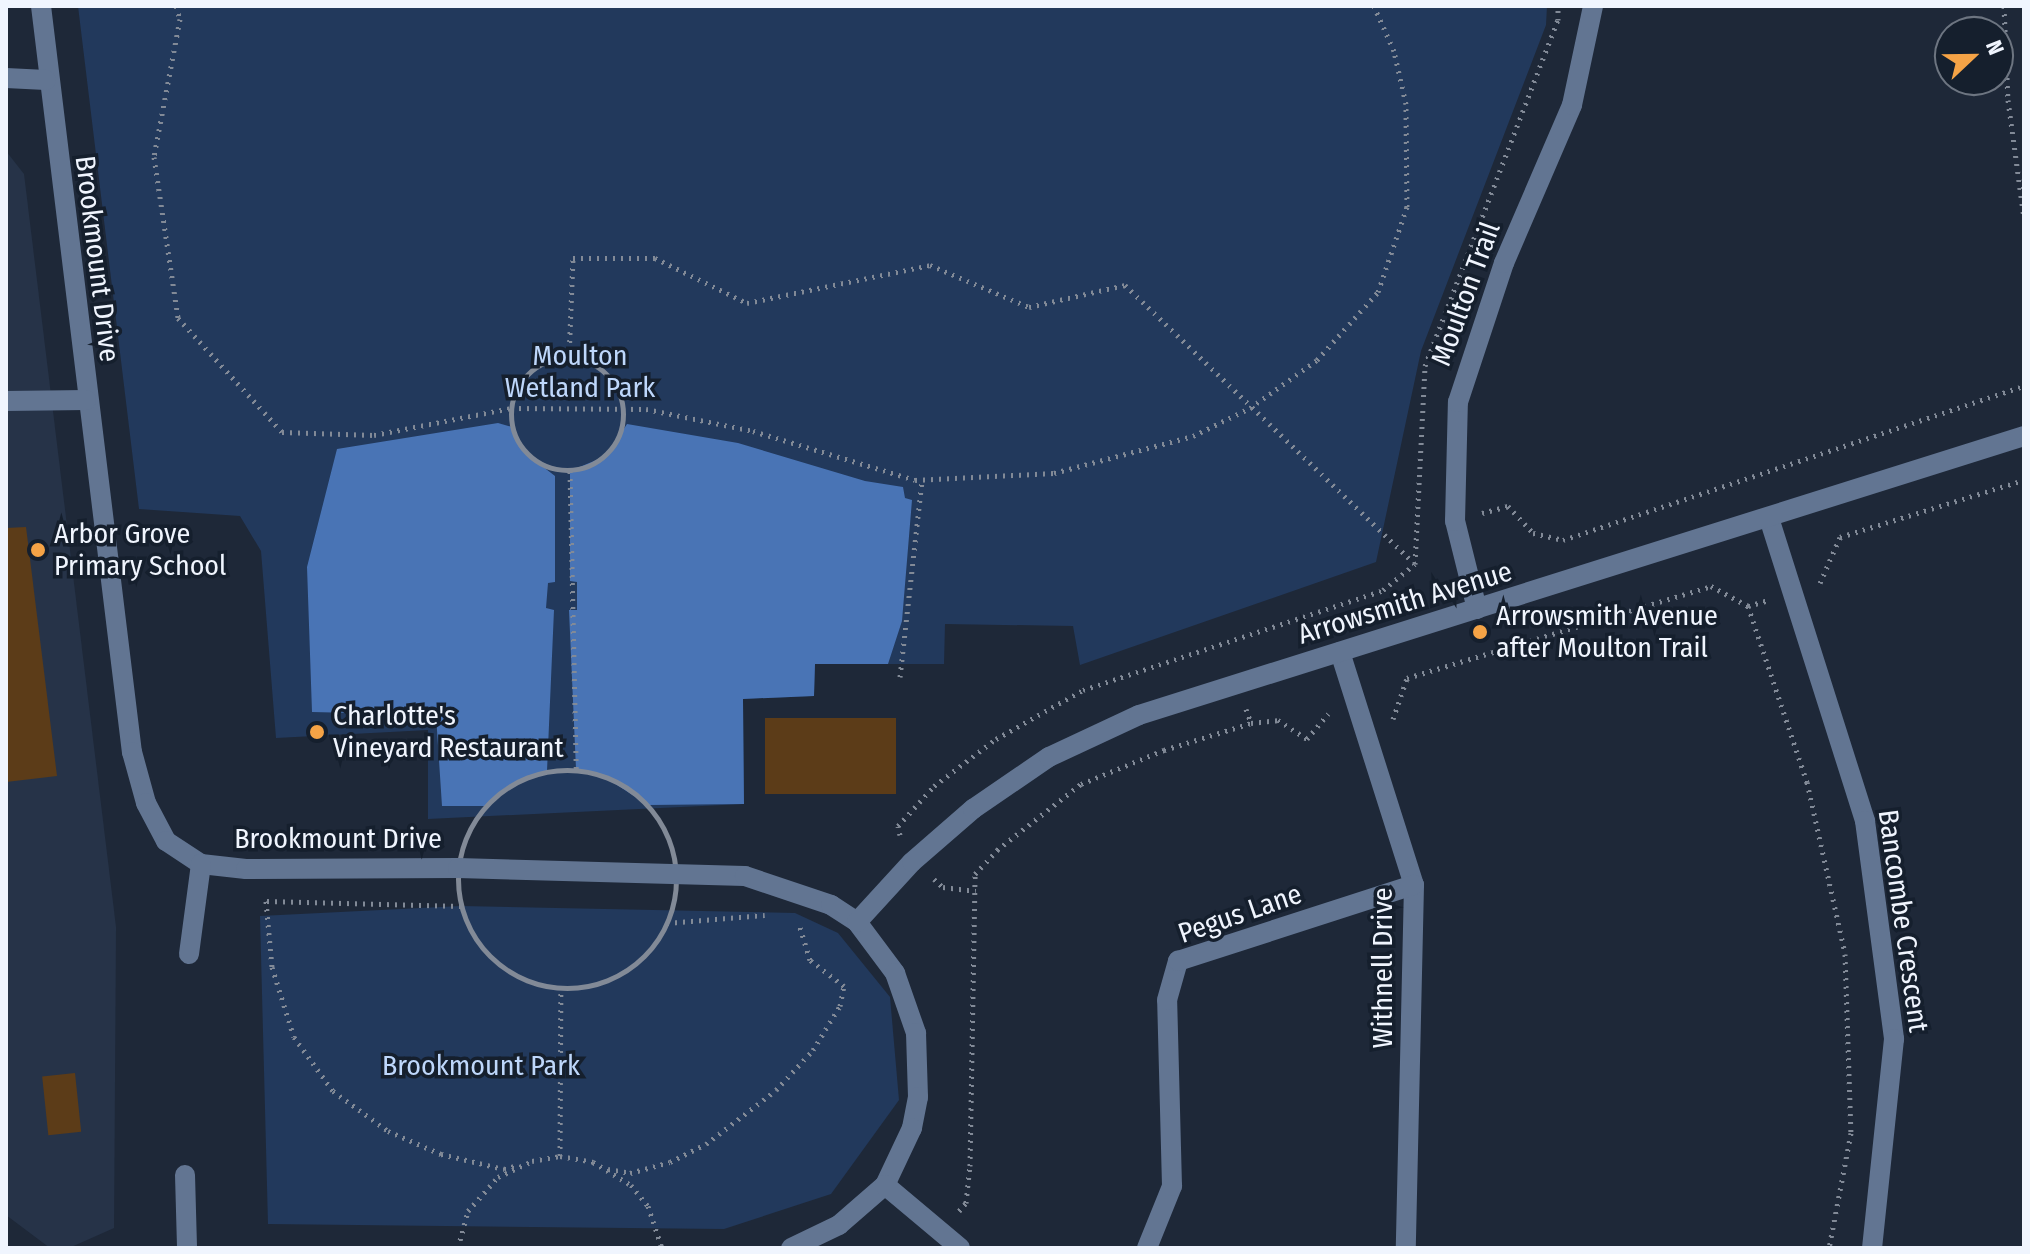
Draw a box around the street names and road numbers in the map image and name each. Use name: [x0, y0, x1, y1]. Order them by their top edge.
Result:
street label: Brookmount Drive: [68, 154, 126, 364]
street label: Moulton Trail: [1424, 217, 1508, 371]
street label: Arrowsmith Avenue: [1294, 555, 1516, 651]
street label: Bancombe Crescent: [1871, 807, 1935, 1035]
street label: Brookmount Drive: [234, 822, 442, 856]
street label: Pegus Lane: [1174, 877, 1306, 951]
street label: Withnell Drive: [1366, 887, 1400, 1049]

